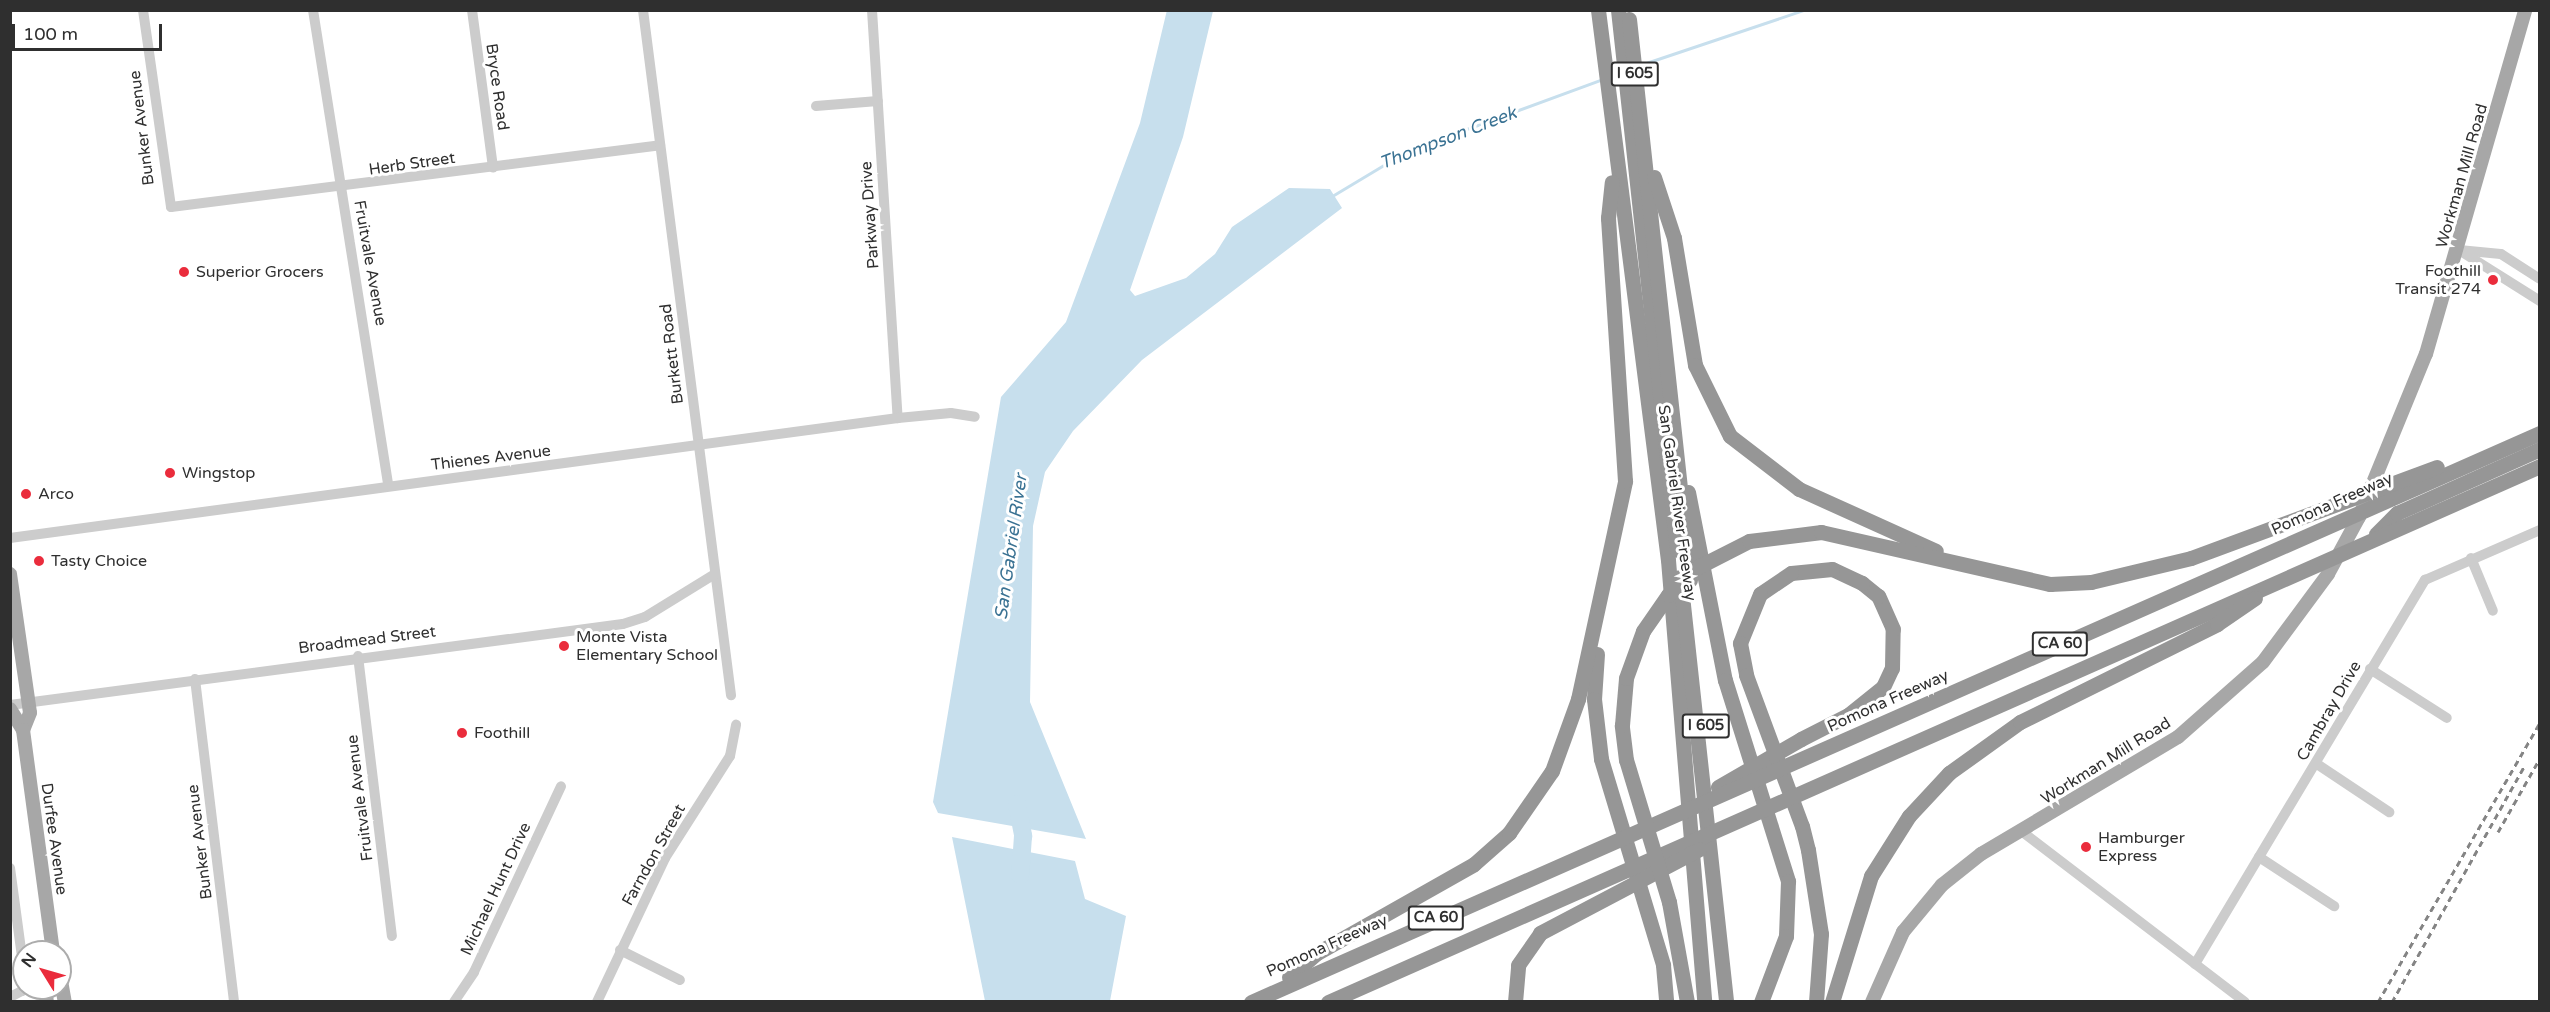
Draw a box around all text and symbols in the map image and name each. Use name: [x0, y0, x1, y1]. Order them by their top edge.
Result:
scale bar: [15, 12, 165, 50]
text: 100 m: [23, 23, 78, 45]
street label: Bryce Road: [481, 42, 513, 132]
road number: I 605: [1610, 62, 1660, 86]
street label: Bunker Avenue: [125, 69, 159, 187]
water label: Thompson Creek: [1376, 102, 1520, 174]
street label: Workman Mill Road: [2432, 102, 2492, 250]
street label: Herb Street: [368, 148, 456, 180]
street label: Parkway Drive: [857, 161, 883, 269]
street label: Fruitvale Avenue: [350, 199, 390, 327]
place label: Foothill Transit 274: [2395, 261, 2481, 299]
place label: Superior Grocers: [196, 262, 324, 282]
marker: Superior Grocers: [177, 265, 191, 279]
marker: Foothill Transit 274: [2486, 273, 2500, 287]
street label: Burkett Road: [656, 303, 688, 405]
street label: San Gabriel River Freeway: [1654, 404, 1700, 602]
street label: Thienes Avenue: [430, 441, 552, 475]
place label: Wingstop: [182, 463, 255, 483]
marker: Wingstop: [163, 466, 177, 480]
street label: Pomona Freeway: [2268, 469, 2396, 539]
water label: San Gabriel River: [990, 473, 1032, 621]
place label: Arco: [38, 484, 74, 504]
marker: Arco: [19, 487, 33, 501]
place label: Tasty Choice: [51, 551, 147, 571]
marker: Tasty Choice: [32, 554, 46, 568]
street label: Broadmead Street: [297, 622, 437, 658]
place label: Monte Vista Elementary School: [576, 627, 718, 665]
road number: CA 60: [2032, 632, 2088, 656]
marker: Monte Vista Elementary School: [557, 639, 571, 653]
street label: Cambray Drive: [2293, 658, 2365, 764]
street label: Pomona Freeway: [1824, 666, 1952, 736]
street label: Workman Mill Road: [2038, 713, 2174, 809]
road number: I 605: [1680, 714, 1732, 738]
place label: Foothill: [474, 723, 530, 743]
marker: Foothill: [455, 726, 469, 740]
street label: Fruitvale Avenue: [343, 734, 377, 862]
street label: Durfee Avenue: [37, 782, 71, 896]
street label: Bunker Avenue: [183, 783, 217, 901]
street label: Farndon Street: [618, 801, 690, 909]
street label: Michael Hunt Drive: [457, 819, 535, 959]
place label: Hamburger Express: [2098, 828, 2185, 866]
marker: Hamburger Express: [2079, 840, 2093, 854]
road number: CA 60: [1408, 906, 1464, 930]
street label: Pomona Freeway: [1263, 911, 1391, 981]
north arrow: [12, 940, 72, 1000]
text: N: [17, 949, 41, 972]

